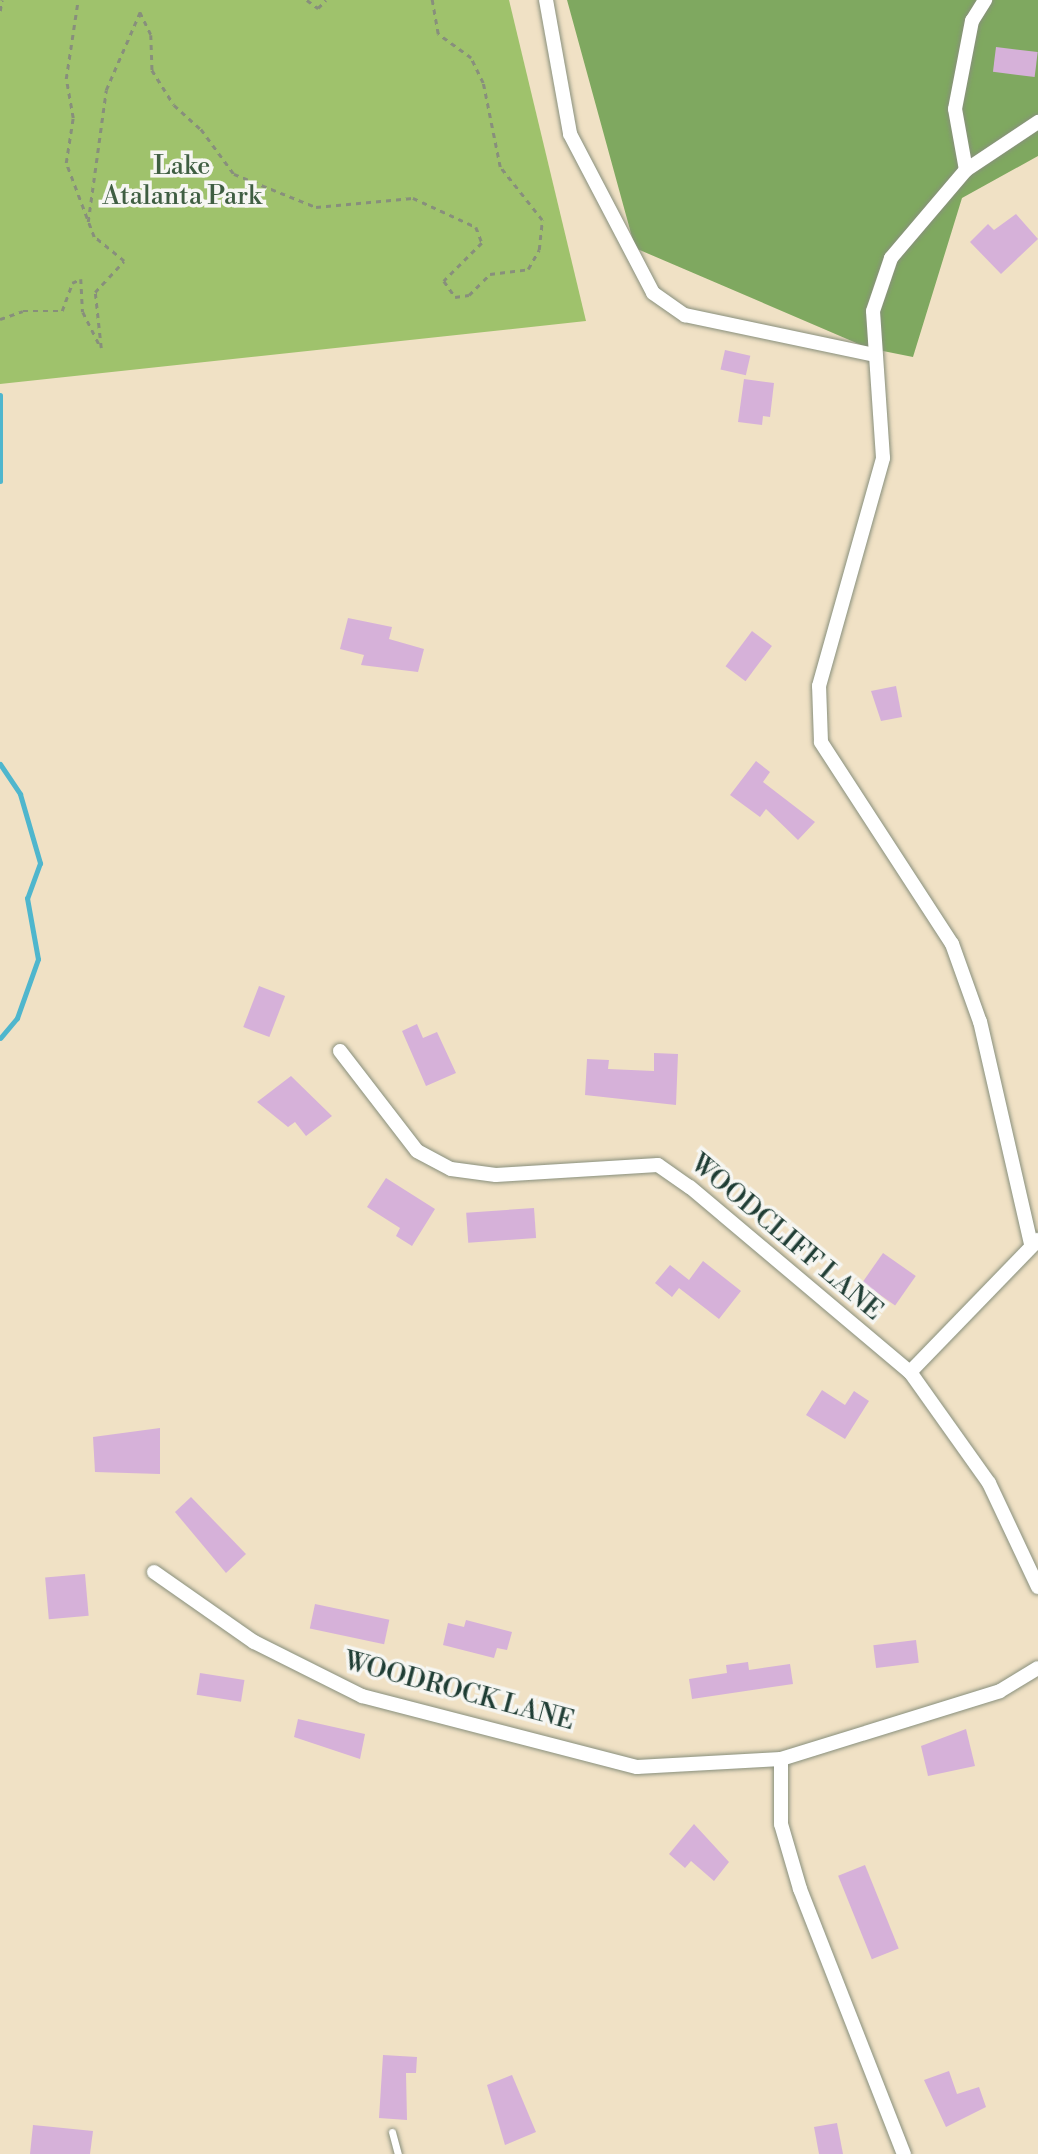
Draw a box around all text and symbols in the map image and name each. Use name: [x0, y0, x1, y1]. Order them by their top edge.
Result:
park label: Lake Atalanta Park: [102, 151, 262, 212]
street label: WOODCLIFF LANE: [684, 1149, 888, 1327]
street label: WOODROCK LANE: [340, 1646, 578, 1738]

